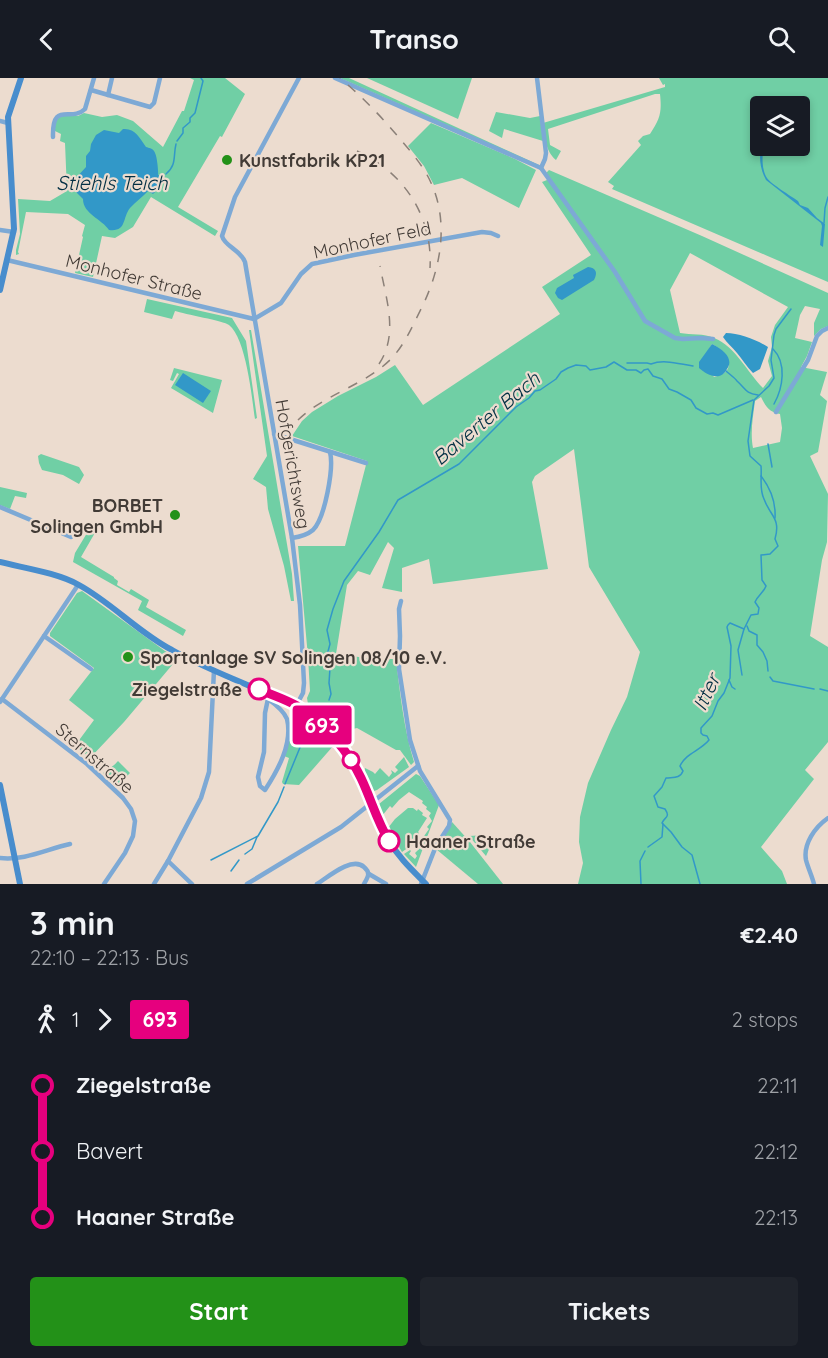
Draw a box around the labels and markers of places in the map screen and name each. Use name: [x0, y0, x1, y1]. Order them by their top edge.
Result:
place label: Kunstfabrik KP21: [239, 149, 385, 172]
marker: Kunstfabrik KP21: [220, 153, 234, 167]
place label: BORBET Solingen GmbH: [30, 494, 163, 538]
marker: BORBET Solingen GmbH: [168, 508, 182, 522]
place label: Sportanlage SV Solingen 08/10 e.V.: [140, 646, 447, 669]
marker: Sportanlage SV Solingen 08/10 e.V.: [121, 650, 135, 664]
place label: Ziegelstraße: [131, 678, 242, 701]
marker: Ziegelstraße: [248, 678, 270, 700]
unlabelled marker: [342, 751, 360, 769]
marker: Haaner Straße: [378, 830, 400, 852]
place label: Haaner Straße: [406, 830, 536, 853]

